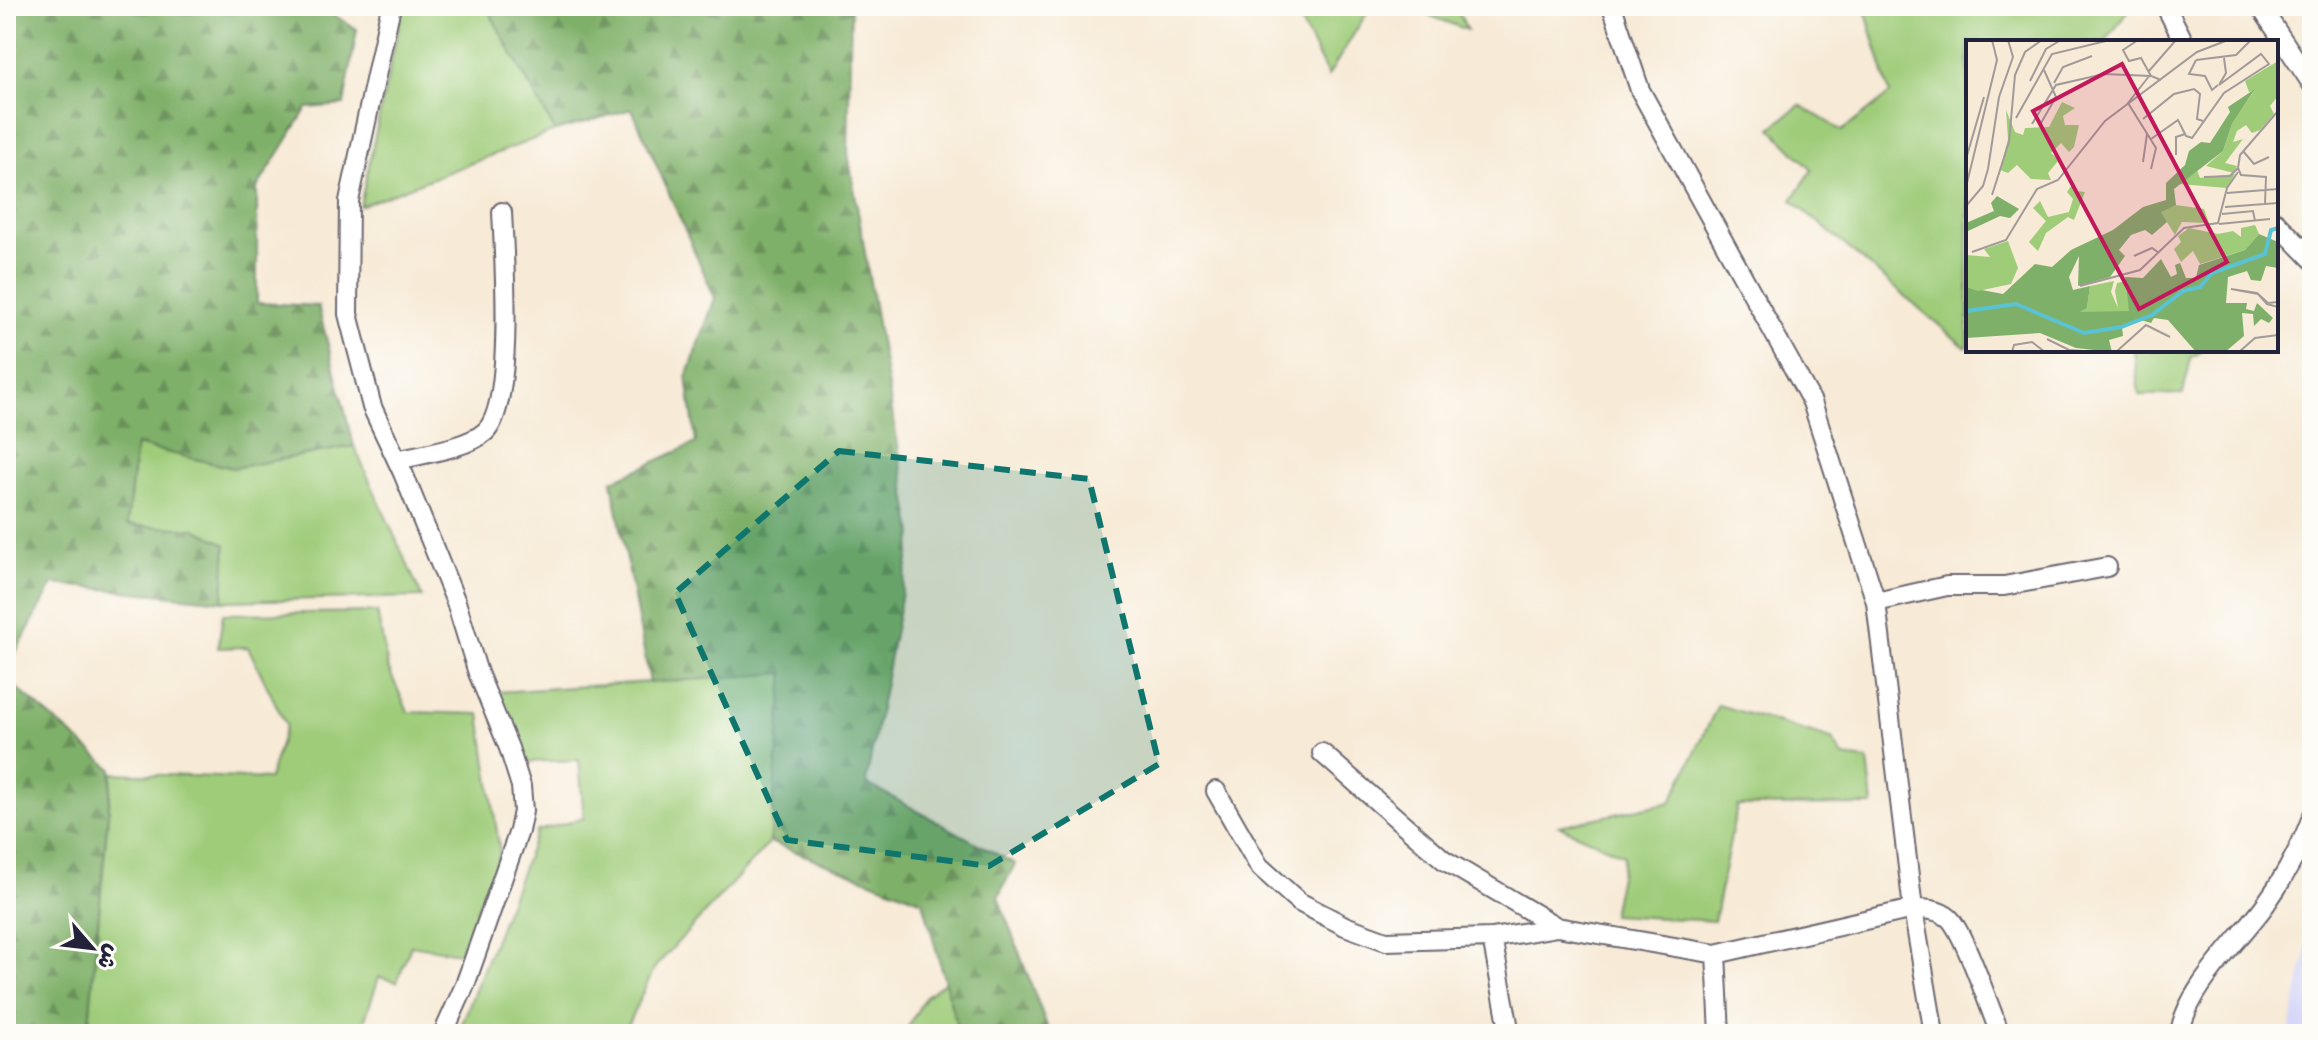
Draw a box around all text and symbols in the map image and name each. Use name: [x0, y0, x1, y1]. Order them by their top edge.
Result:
inset map: [1966, 40, 2278, 352]
north arrow: [52, 908, 132, 988]
text: ش: [92, 940, 129, 975]

